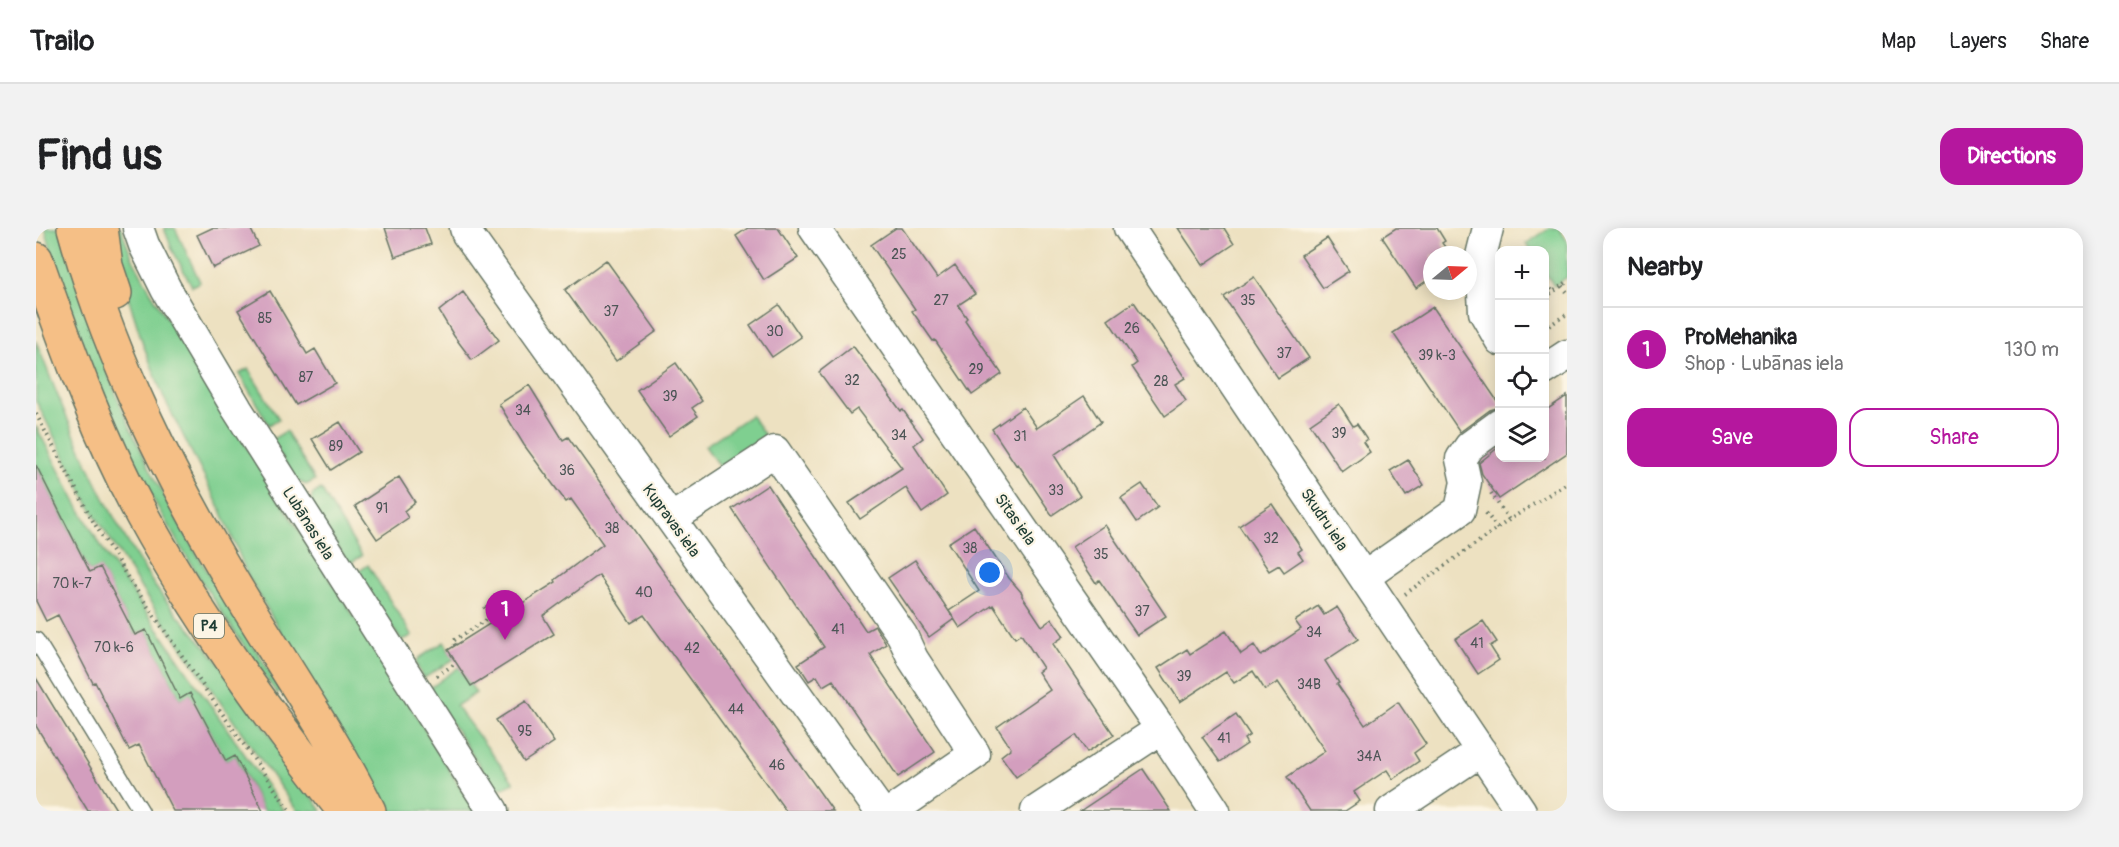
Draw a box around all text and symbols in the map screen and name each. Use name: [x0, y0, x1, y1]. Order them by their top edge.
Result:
text: Trailo: [30, 24, 94, 59]
text: Map: [1881, 28, 1916, 55]
text: Layers: [1949, 28, 2007, 55]
text: Share: [2040, 28, 2089, 55]
button: Directions: [1940, 128, 2083, 185]
text: Find us: [36, 130, 162, 182]
house number: 25: [891, 246, 907, 263]
north arrow: [1423, 246, 1477, 300]
map controls: [1495, 246, 1549, 462]
button: +: [1495, 246, 1549, 300]
text: Nearby: [1627, 251, 1703, 283]
house number: 27: [933, 292, 949, 309]
house number: 35: [1240, 292, 1256, 309]
button: −: [1495, 300, 1549, 354]
house number: 37: [603, 303, 619, 320]
house number: 85: [258, 310, 272, 327]
house number: 26: [1124, 320, 1140, 337]
house number: 30: [766, 323, 784, 340]
text: ProMehanika: [1684, 323, 1797, 351]
text: 1: [1643, 337, 1650, 362]
text: 130 m: [2004, 337, 2059, 362]
house number: 37: [1276, 345, 1292, 362]
house number: 39 k-3: [1418, 347, 1456, 364]
text: Shop · Lubānas iela: [1684, 351, 1843, 376]
button: locate: [1495, 354, 1549, 408]
house number: 29: [968, 361, 984, 378]
house number: 87: [299, 369, 314, 386]
house number: 32: [844, 372, 860, 389]
house number: 28: [1154, 373, 1168, 390]
house number: 39: [662, 388, 678, 405]
house number: 34: [515, 402, 531, 419]
button: layers: [1495, 408, 1549, 462]
button: Save: [1627, 408, 1837, 467]
button: Share: [1849, 408, 2059, 467]
house number: 39: [1331, 425, 1347, 442]
house number: 34: [891, 427, 907, 444]
house number: 31: [1013, 428, 1027, 445]
house number: 89: [329, 438, 343, 455]
house number: 36: [559, 462, 575, 479]
street label: Kupravas iela: [638, 480, 704, 561]
house number: 33: [1048, 482, 1064, 499]
street label: Lubānas iela: [278, 483, 338, 564]
street label: Skudru iela: [1296, 484, 1352, 555]
street label: Sitas iela: [990, 490, 1040, 549]
house number: 91: [376, 500, 388, 517]
house number: 38: [605, 520, 619, 537]
house number: 32: [1263, 530, 1279, 547]
house number: 38: [963, 540, 977, 557]
house number: 35: [1093, 546, 1109, 563]
your location: [975, 558, 1004, 587]
house number: 70 k-7: [52, 575, 92, 592]
house number: 40: [635, 584, 653, 601]
pin: 1: [486, 590, 524, 640]
house number: 37: [1134, 603, 1150, 620]
road number: P4: [194, 614, 224, 638]
house number: 41: [831, 621, 845, 638]
house number: 34: [1306, 624, 1322, 641]
house number: 41: [1470, 635, 1484, 652]
house number: 70 k-6: [94, 639, 134, 656]
house number: 42: [684, 640, 700, 657]
house number: 39: [1176, 668, 1192, 685]
house number: 34B: [1297, 676, 1321, 693]
house number: 44: [728, 701, 744, 718]
house number: 95: [518, 723, 532, 740]
house number: 41: [1217, 730, 1231, 747]
house number: 34A: [1356, 748, 1382, 765]
house number: 46: [769, 757, 785, 774]

